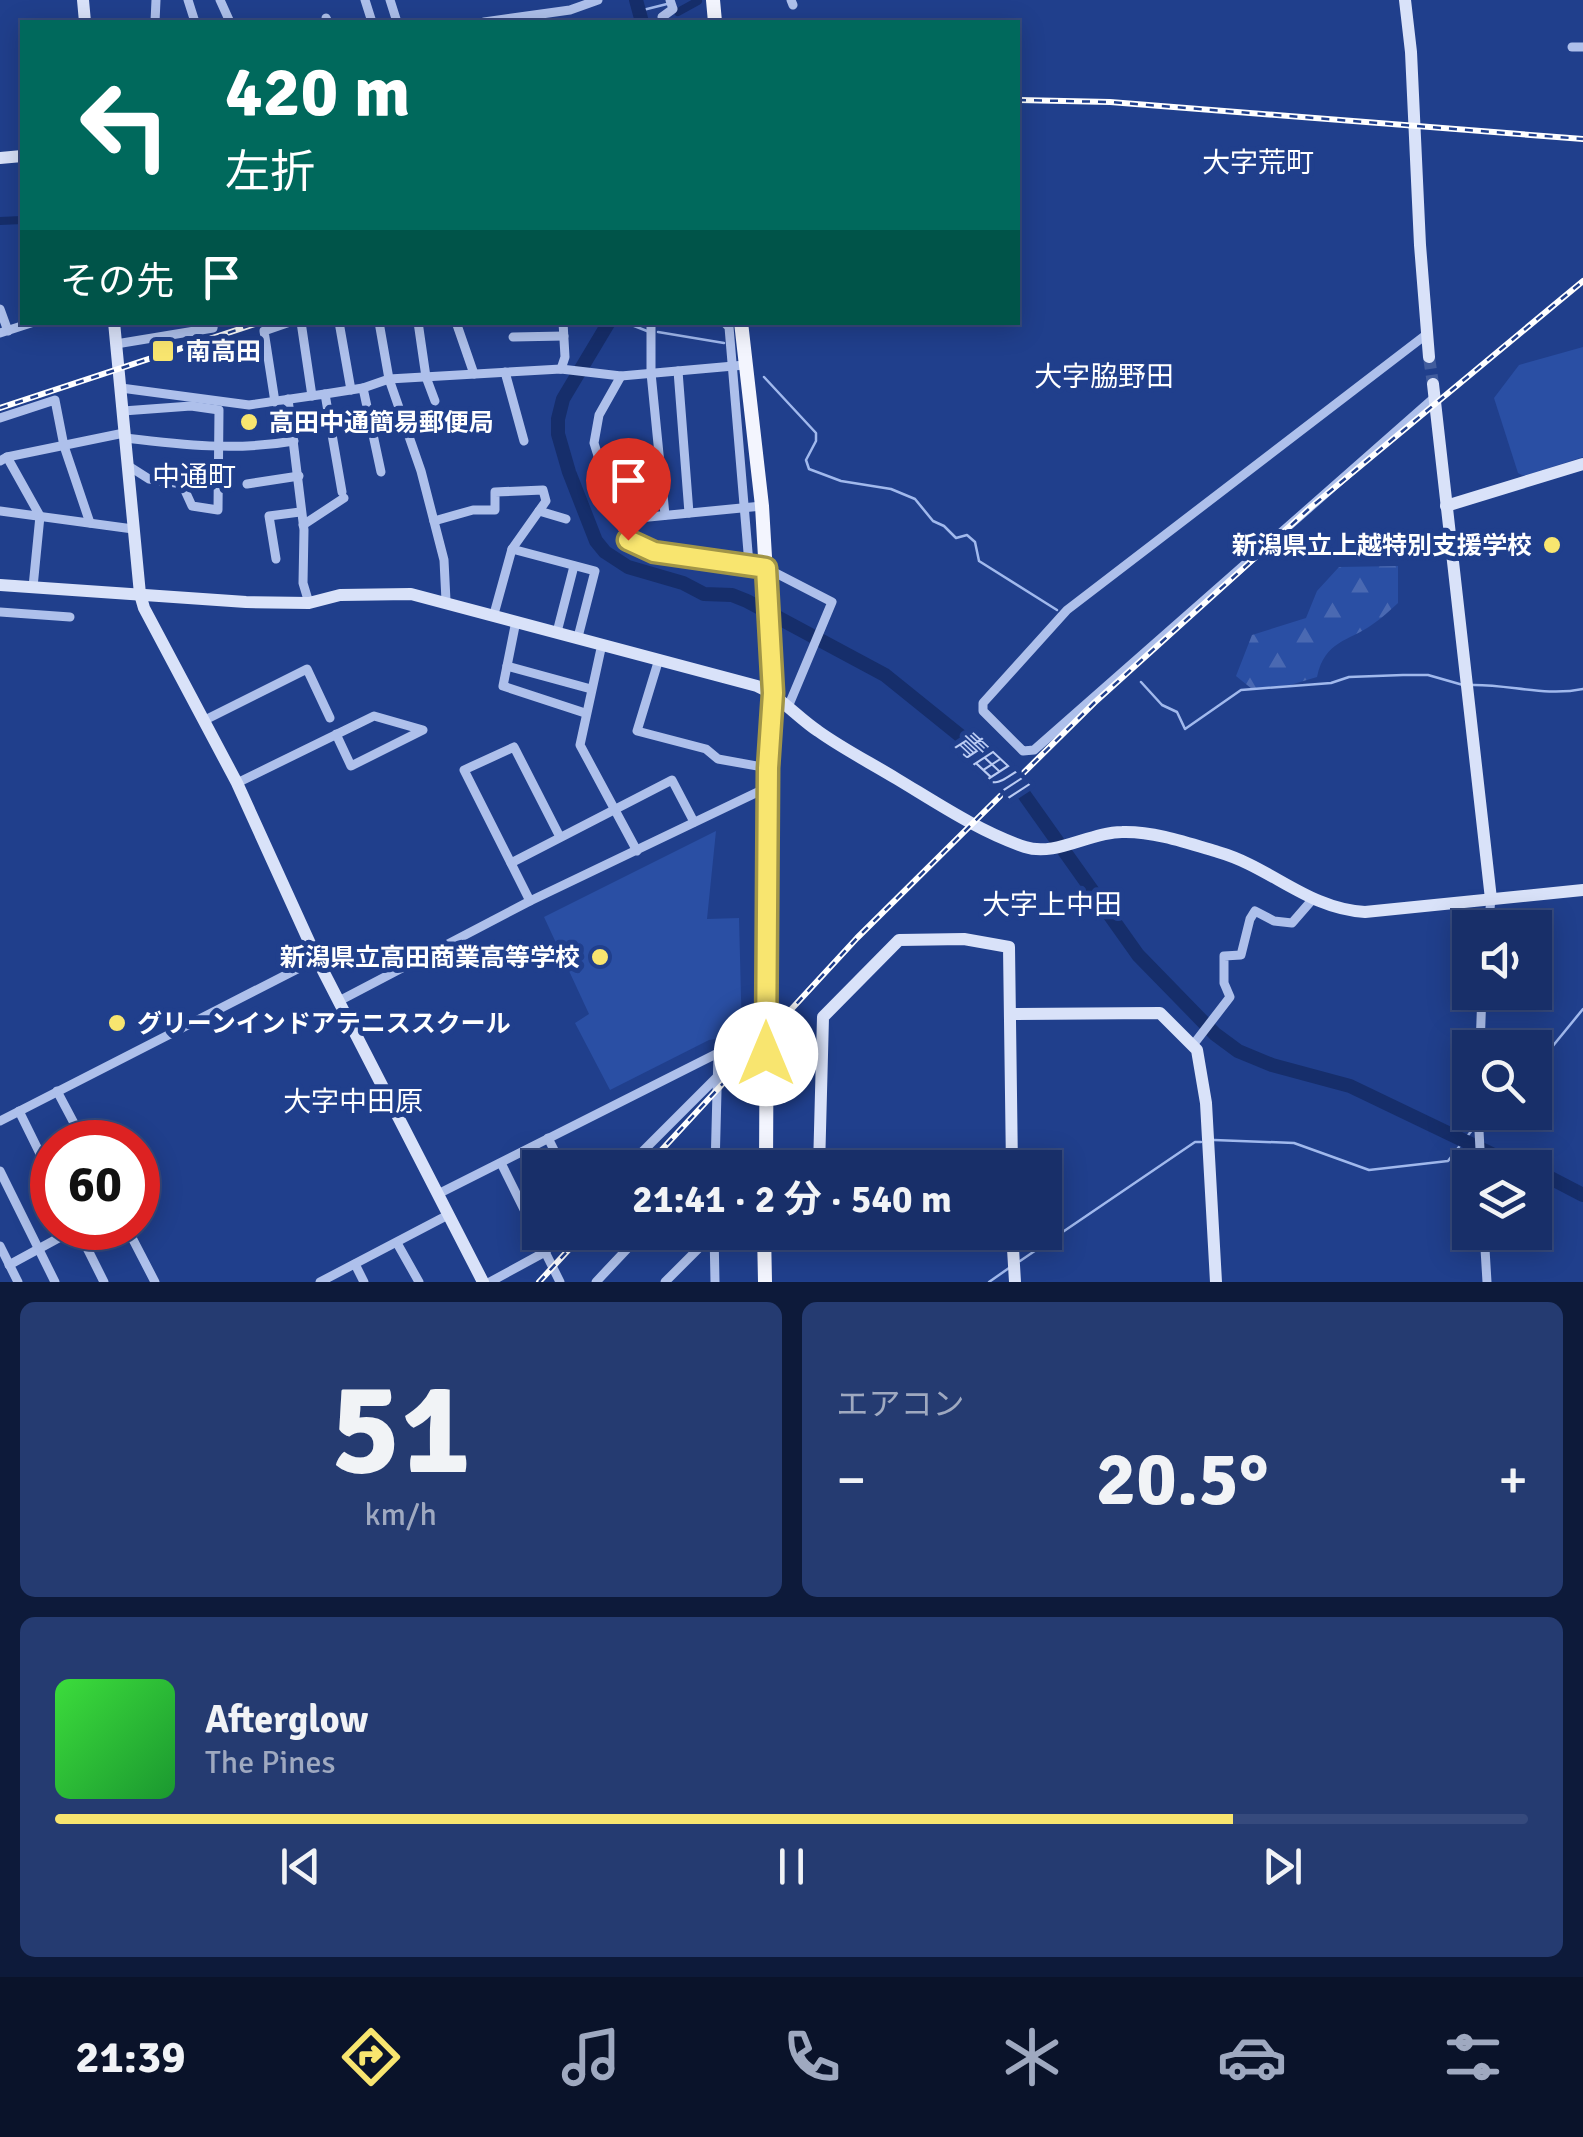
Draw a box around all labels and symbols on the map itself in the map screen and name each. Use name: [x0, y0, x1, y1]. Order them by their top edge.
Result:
district label: 大字荒町: [1202, 146, 1314, 180]
place label: 南高田: [186, 336, 261, 367]
marker: 南高田: [150, 338, 176, 364]
district label: 大字脇野田: [1034, 360, 1174, 394]
place label: 高田中通簡易郵便局: [269, 407, 494, 438]
marker: 高田中通簡易郵便局: [238, 411, 260, 433]
pin: [586, 438, 671, 541]
district label: 中通町: [152, 460, 236, 494]
place label: 新潟県立上越特別支援学校: [1232, 530, 1532, 561]
marker: 新潟県立上越特別支援学校: [1541, 534, 1563, 556]
water label: 青田川: [947, 723, 1033, 807]
district label: 大字上中田: [982, 888, 1122, 922]
place label: 新潟県立高田商業高等学校: [280, 942, 580, 973]
marker: 新潟県立高田商業高等学校: [589, 946, 611, 968]
position arrow: [714, 1002, 818, 1106]
place label: グリーンインドアテニススクール: [137, 1008, 511, 1039]
marker: グリーンインドアテニススクール: [106, 1012, 128, 1034]
district label: 大字中田原: [283, 1085, 423, 1119]
speed limit sign: 60: [30, 1120, 160, 1250]

